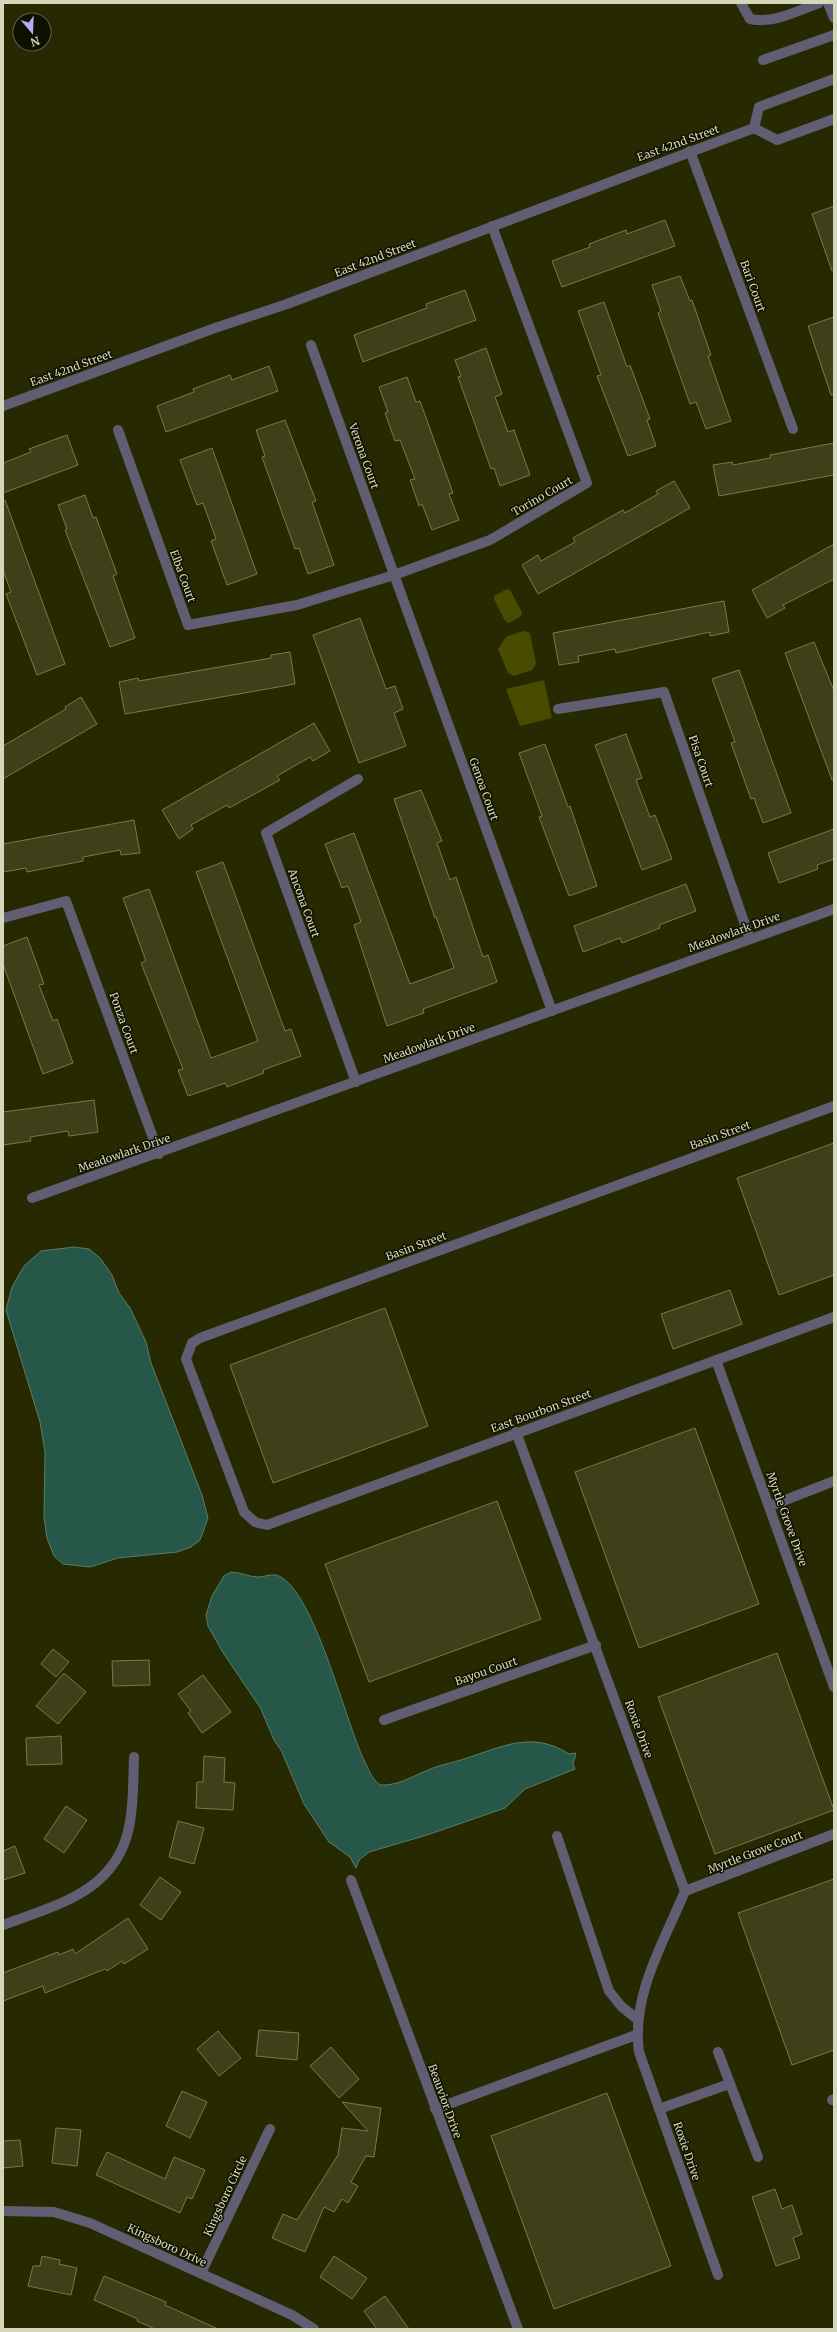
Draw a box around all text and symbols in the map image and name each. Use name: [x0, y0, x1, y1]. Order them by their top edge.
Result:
north arrow: [12, 12, 52, 52]
text: N: [29, 33, 42, 50]
street label: East 42nd Street: [635, 121, 722, 164]
street label: East 42nd Street: [332, 236, 418, 280]
street label: Bari Court: [737, 258, 769, 315]
street label: East 42nd Street: [28, 346, 115, 389]
street label: Verona Court: [345, 420, 383, 491]
street label: Torino Court: [509, 473, 576, 519]
street label: Elba Court: [167, 548, 199, 605]
street label: Pisa Court: [686, 733, 717, 790]
street label: Genoa Court: [466, 756, 502, 823]
street label: Ancona Court: [285, 866, 323, 940]
street label: Meadowlark Drive: [686, 909, 782, 955]
street label: Ponza Court: [106, 990, 142, 1057]
street label: Meadowlark Drive: [381, 1020, 477, 1066]
street label: Basin Street: [688, 1117, 753, 1152]
street label: Meadowlark Drive: [76, 1131, 172, 1175]
street label: Basin Street: [384, 1228, 449, 1263]
street label: East Bourbon Street: [489, 1386, 594, 1436]
street label: Myrtle Grove Drive: [763, 1470, 811, 1569]
street label: Bayou Court: [453, 1654, 520, 1688]
street label: Roxie Drive: [622, 1698, 656, 1760]
street label: Myrtle Grove Court: [705, 1827, 805, 1877]
street label: Beauvior Drive: [425, 2062, 465, 2140]
street label: Roxie Drive: [670, 2120, 704, 2182]
street label: Kingsboro Circle: [200, 2153, 250, 2239]
street label: Kingsboro Drive: [125, 2220, 209, 2270]

